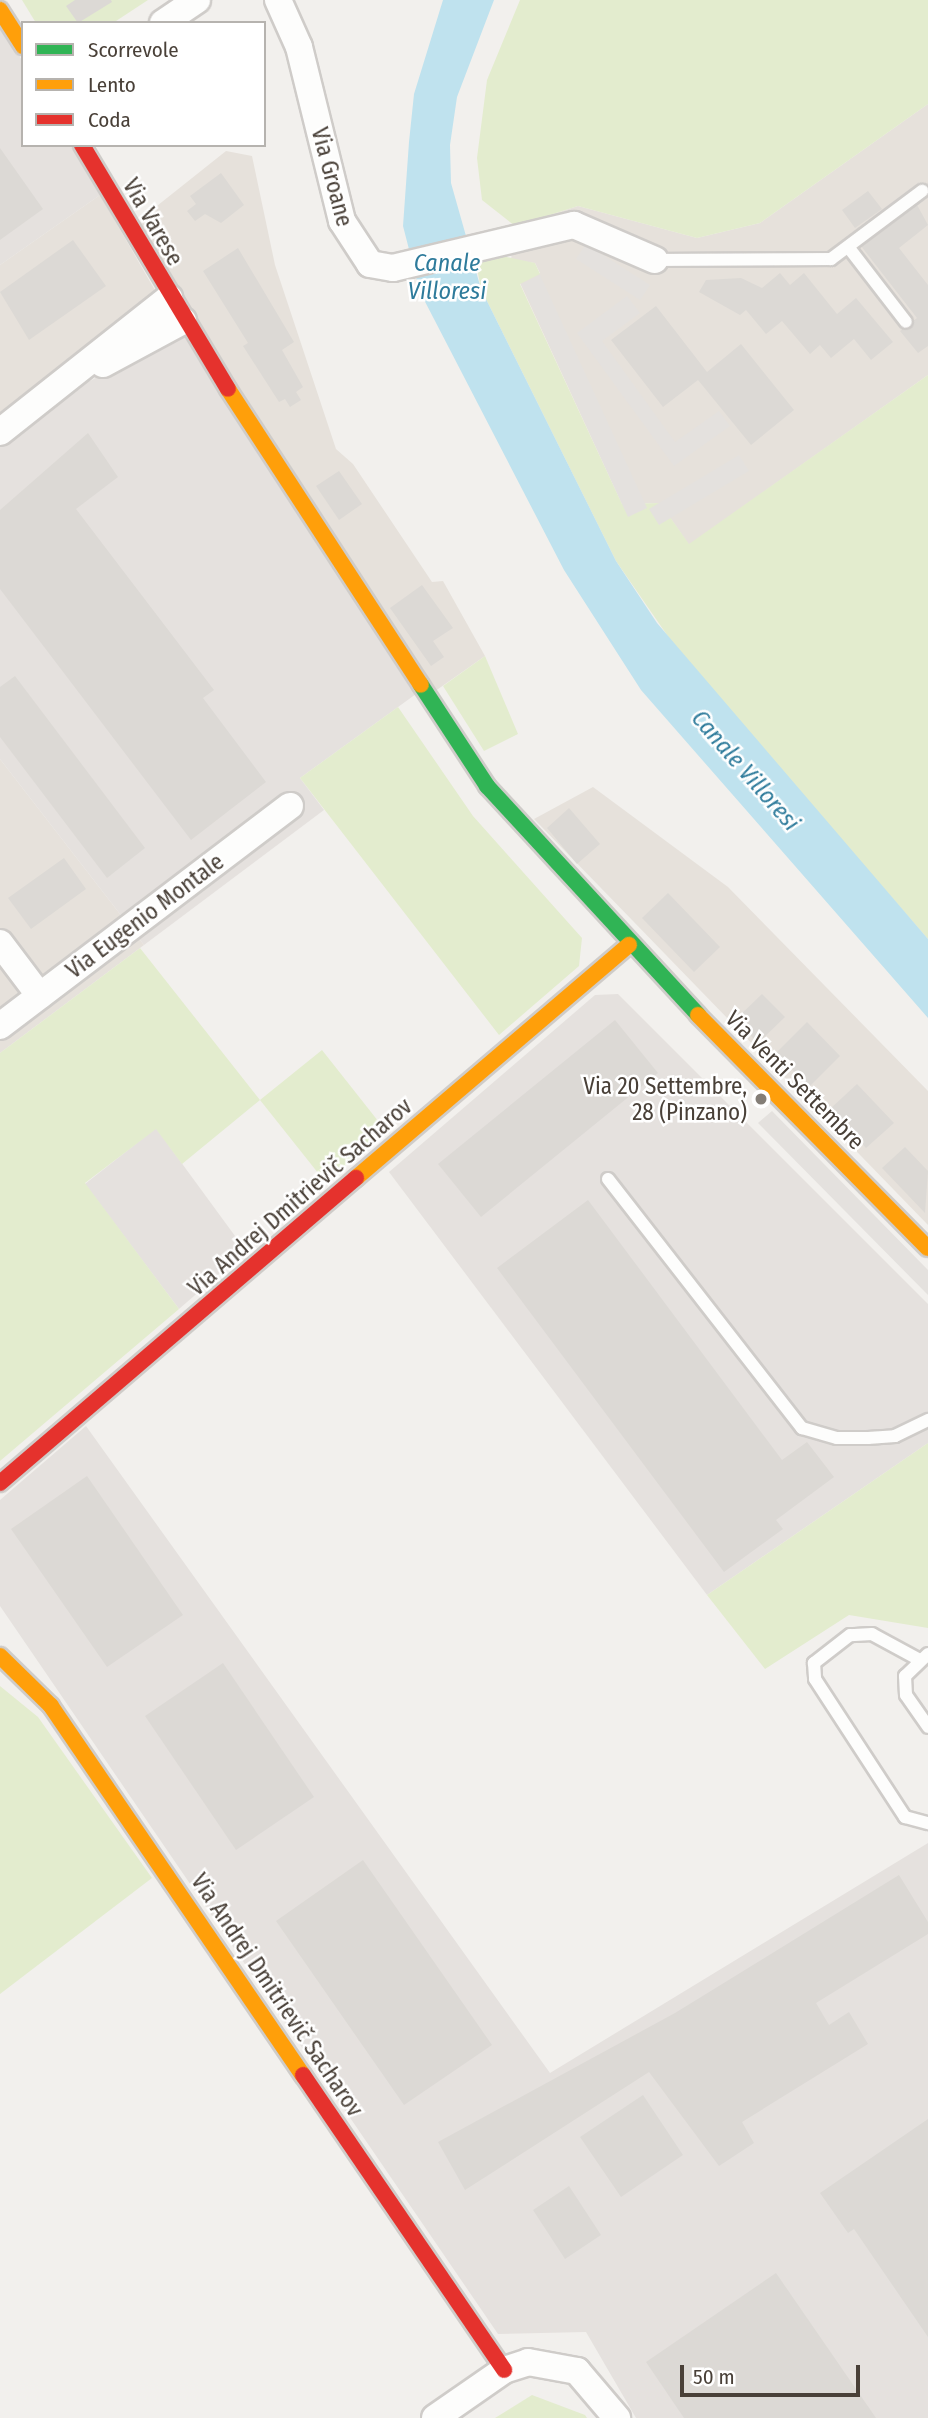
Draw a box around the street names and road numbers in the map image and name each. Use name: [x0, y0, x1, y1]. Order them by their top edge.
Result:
street label: Via Groane: [306, 124, 358, 230]
street label: Via Varese: [117, 173, 189, 271]
street label: Via Eugenio Montale: [61, 848, 229, 984]
street label: Via Venti Settembre: [720, 1005, 870, 1155]
street label: Via Andrej Dmitrievič Sacharov: [183, 1092, 417, 1302]
street label: Via Andrej Dmitrievič Sacharov: [185, 1868, 369, 2122]

